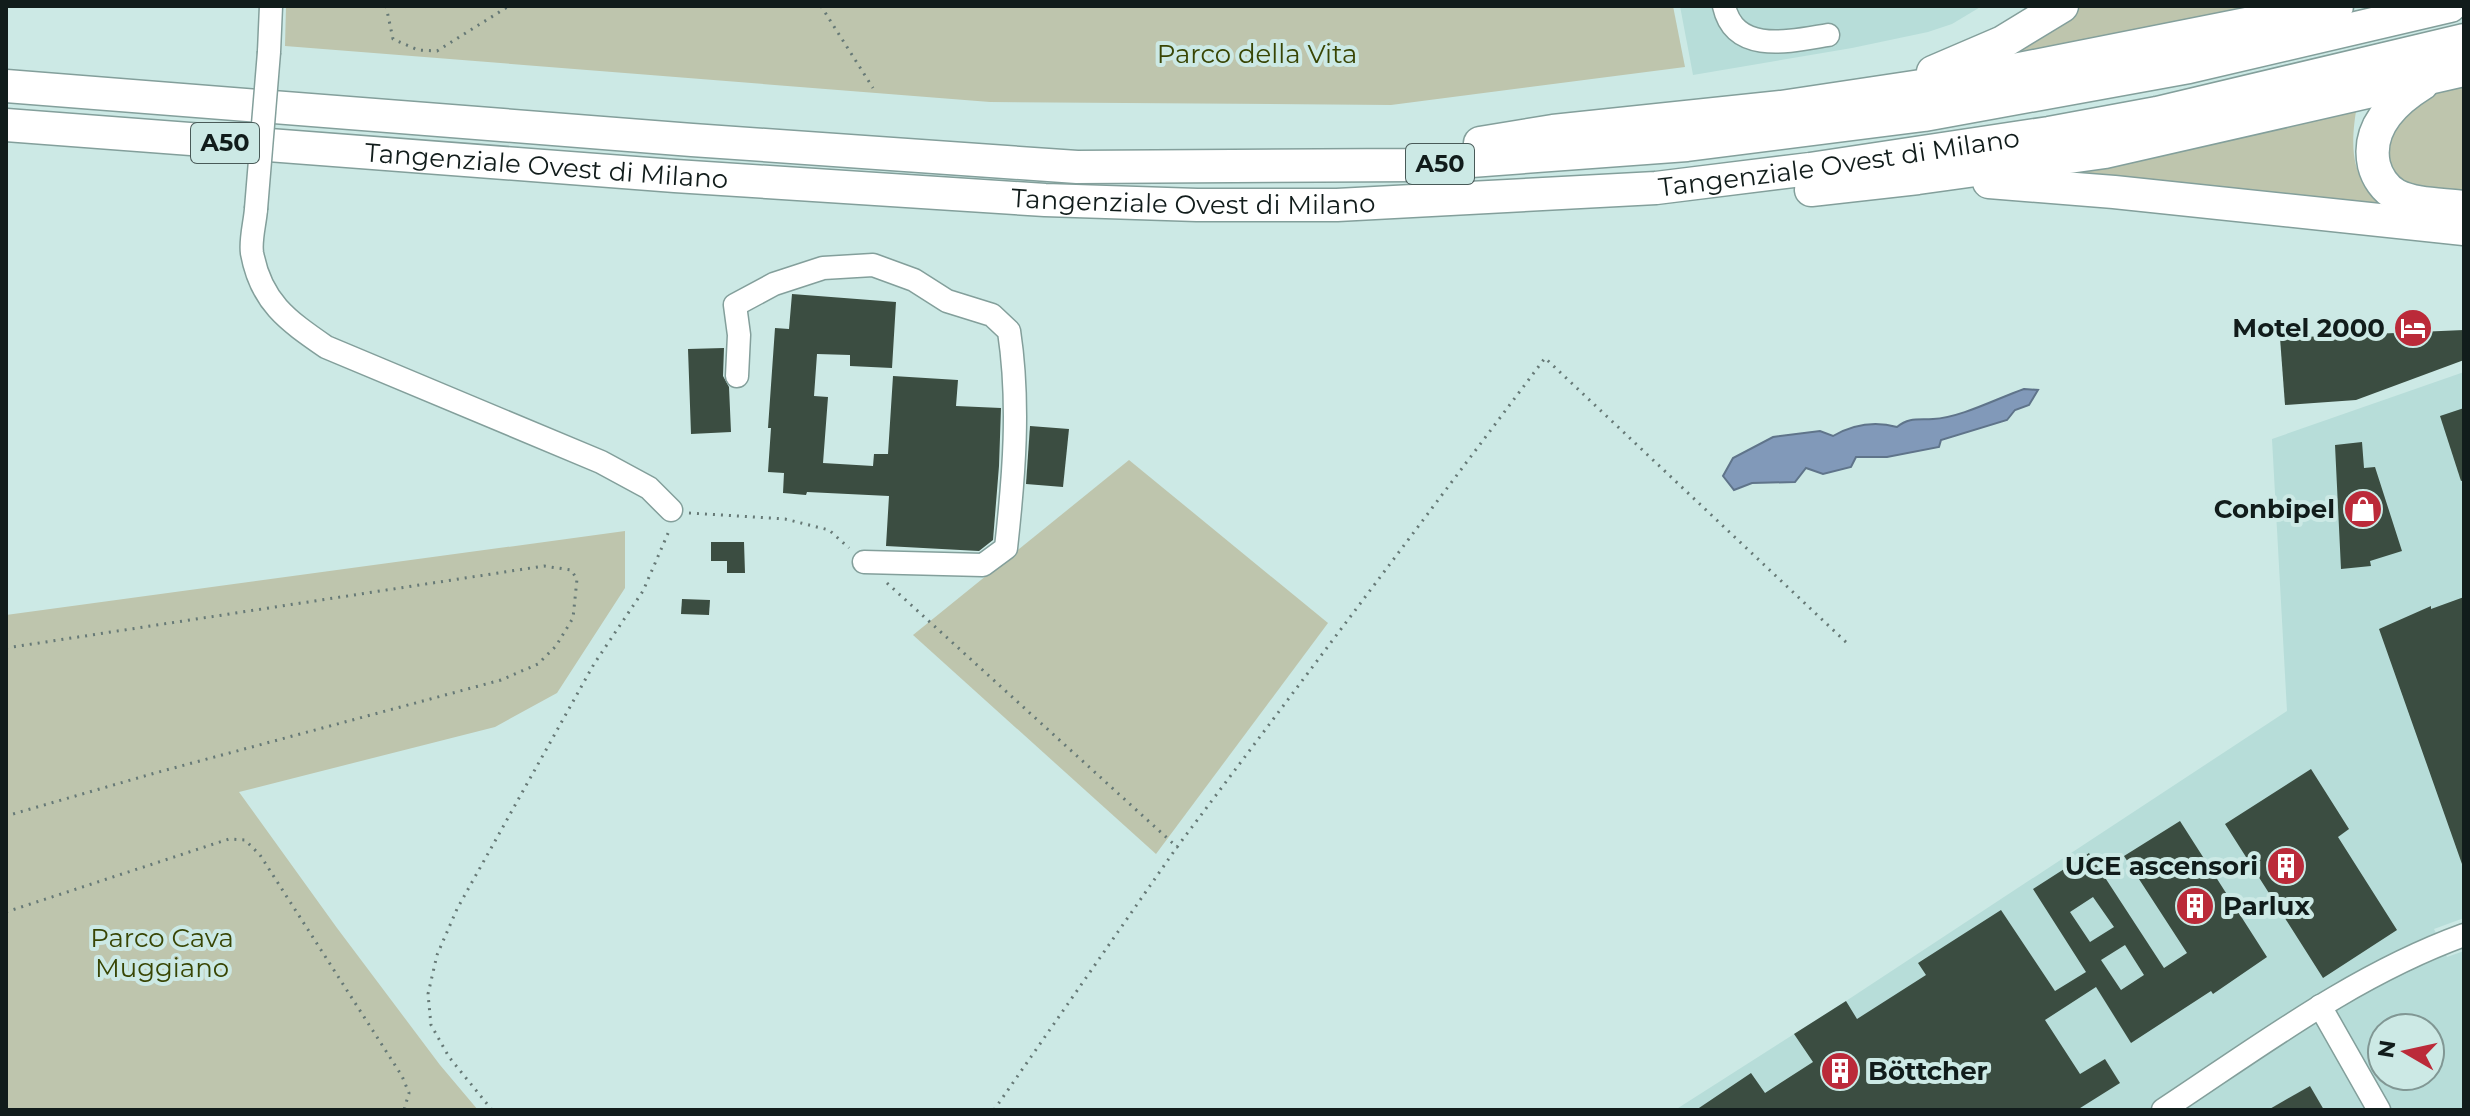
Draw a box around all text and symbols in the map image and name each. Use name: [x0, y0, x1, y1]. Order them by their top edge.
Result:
park label: Parco della Vita: [1157, 38, 1357, 70]
street label: Tangenziale Ovest di Milano: [1657, 122, 2022, 204]
road number: A50: [191, 123, 259, 163]
street label: Tangenziale Ovest di Milano: [364, 136, 729, 195]
road number: A50: [1406, 144, 1474, 184]
street label: Tangenziale Ovest di Milano: [1010, 182, 1376, 221]
hotel icon: Motel 2000: [2392, 307, 2434, 349]
place label: Motel 2000: [2232, 312, 2385, 344]
shop icon: Conbipel: [2342, 488, 2384, 530]
place label: Conbipel: [2214, 493, 2335, 525]
building icon: UCE ascensori: [2265, 845, 2307, 887]
place label: UCE ascensori: [2065, 850, 2258, 882]
building icon: Parlux: [2174, 885, 2216, 927]
place label: Parlux: [2223, 890, 2310, 922]
park label: Parco Cava Muggiano: [90, 922, 234, 984]
north arrow: [2366, 1012, 2446, 1092]
text: N: [2372, 1038, 2401, 1060]
building icon: Böttcher: [1819, 1050, 1861, 1092]
place label: Böttcher: [1868, 1055, 1988, 1087]

